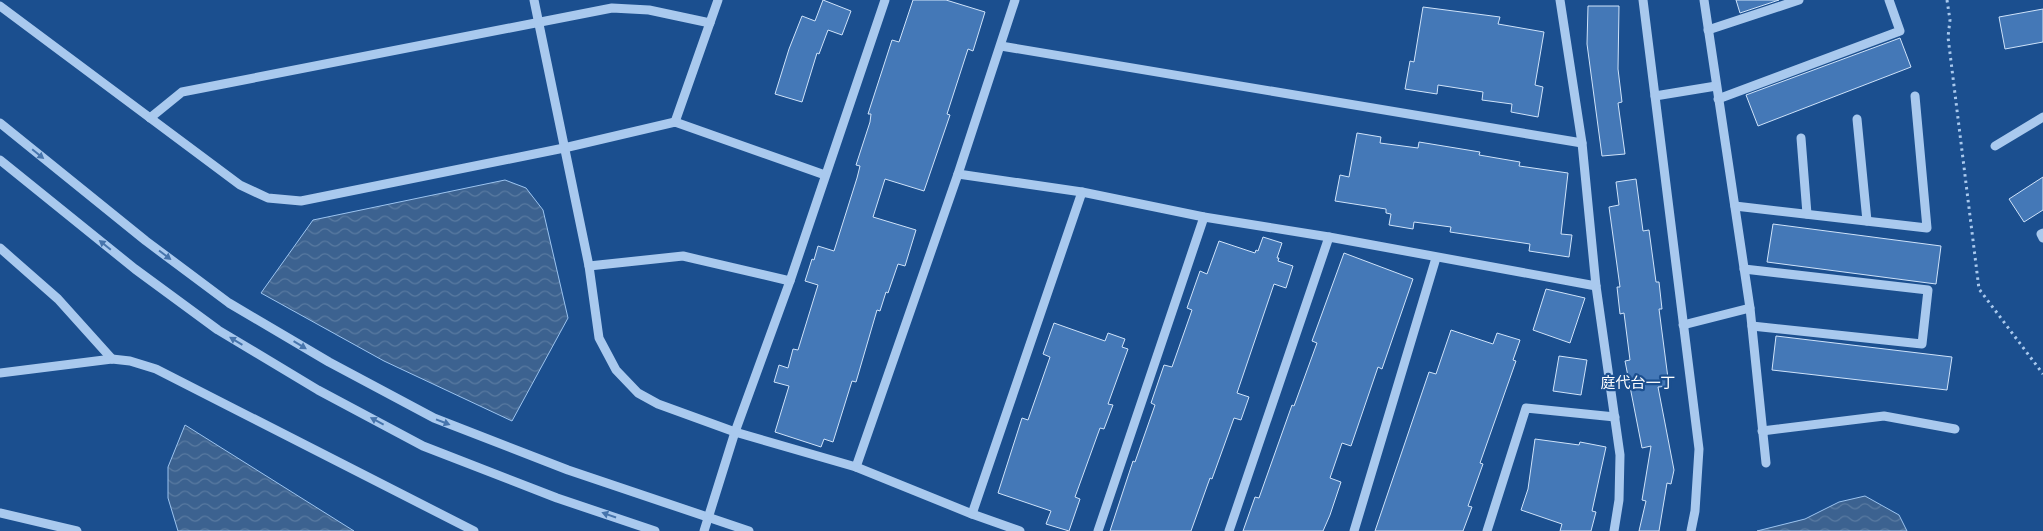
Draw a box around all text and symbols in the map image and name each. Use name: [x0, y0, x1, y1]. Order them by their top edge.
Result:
one-way arrow: [31, 148, 44, 159]
one-way arrow: [99, 239, 112, 250]
one-way arrow: [158, 250, 172, 260]
one-way arrow: [230, 336, 243, 345]
one-way arrow: [293, 340, 306, 349]
district label: 庭代台一丁: [1600, 374, 1676, 392]
one-way arrow: [370, 417, 385, 425]
one-way arrow: [436, 418, 450, 426]
one-way arrow: [601, 511, 616, 518]

